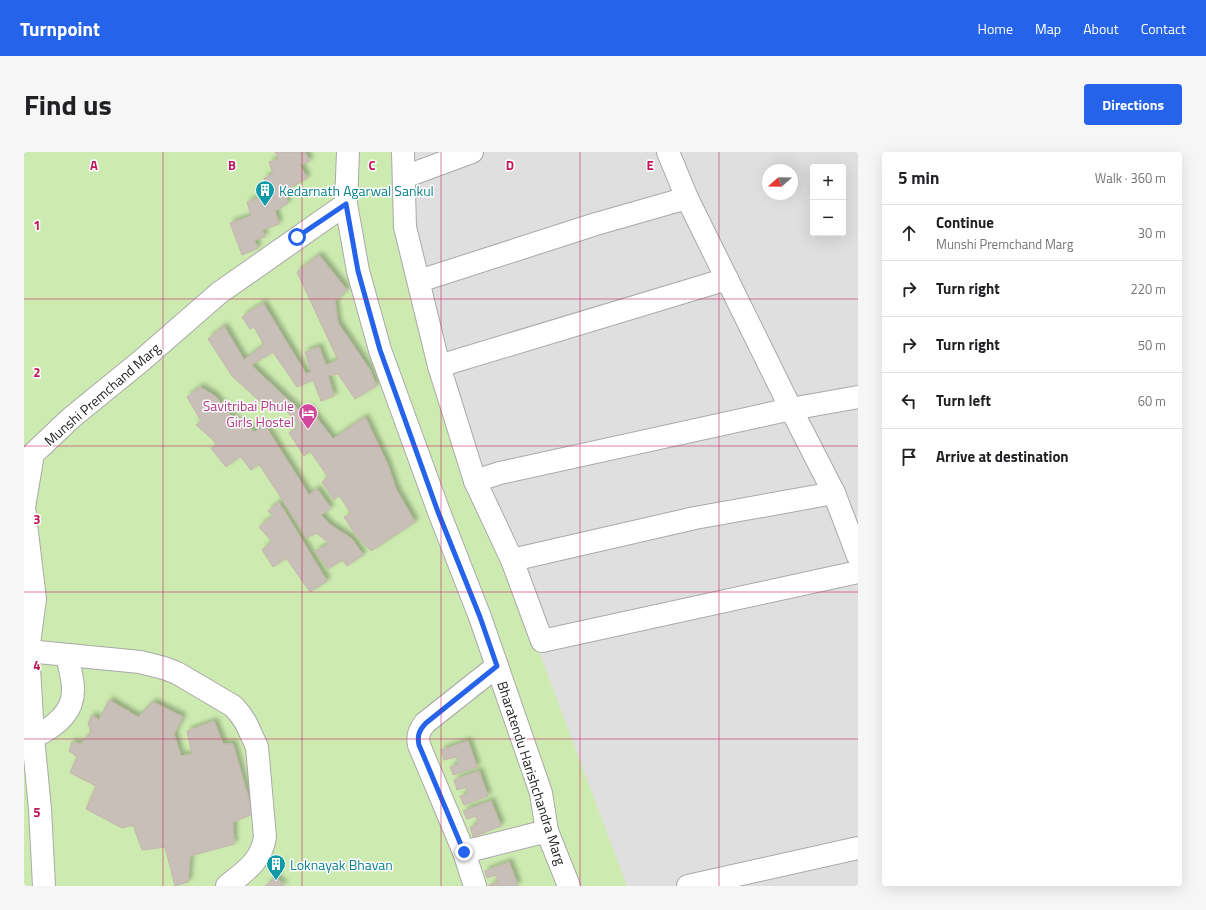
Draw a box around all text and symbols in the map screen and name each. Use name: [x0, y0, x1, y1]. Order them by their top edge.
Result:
text: Turnpoint: [20, 14, 100, 43]
text: Home: [978, 18, 1013, 39]
text: Map: [1035, 18, 1061, 39]
text: About: [1083, 18, 1119, 39]
text: Contact: [1141, 18, 1186, 39]
text: Find us: [24, 83, 112, 126]
button: Directions: [1084, 84, 1182, 125]
text: A: [90, 155, 98, 175]
text: B: [228, 155, 236, 175]
text: C: [368, 155, 376, 175]
text: D: [506, 155, 514, 175]
text: E: [646, 155, 654, 175]
north arrow: [762, 164, 798, 200]
map controls: [810, 164, 846, 236]
button: +: [810, 164, 846, 200]
text: 5 min: [898, 165, 939, 191]
text: Walk · 360 m: [1095, 168, 1166, 188]
building icon: Kedarnath Agarwal Sankul: [254, 179, 276, 207]
place label: Kedarnath Agarwal Sankul: [279, 180, 434, 201]
button: −: [810, 200, 846, 236]
text: Continue: [936, 211, 994, 234]
text: 1: [33, 215, 41, 235]
icon: ahead: [898, 222, 920, 244]
text: 30 m: [1138, 223, 1166, 243]
route start: [288, 228, 306, 246]
text: Munshi Premchand Marg: [936, 234, 1073, 254]
text: Turn right: [936, 277, 1000, 300]
icon: right: [898, 278, 920, 300]
text: 220 m: [1130, 279, 1166, 299]
text: Turn right: [936, 333, 1000, 356]
icon: right: [898, 334, 920, 356]
text: 50 m: [1138, 335, 1166, 355]
street label: Munshi Premchand Marg: [39, 338, 165, 450]
text: 2: [33, 362, 41, 382]
text: Turn left: [936, 389, 991, 412]
icon: left: [898, 390, 920, 412]
text: 60 m: [1138, 391, 1166, 411]
place label: Savitribai Phule Girls Hostel: [203, 395, 294, 432]
hotel icon: Savitribai Phule Girls Hostel: [297, 402, 319, 430]
text: Arrive at destination: [936, 445, 1069, 468]
icon: arrive: [898, 446, 920, 468]
text: 3: [33, 509, 41, 529]
text: 4: [33, 655, 41, 675]
street label: Bharatendu Harishchandra Marg: [492, 678, 572, 868]
text: 5: [33, 802, 41, 822]
route end: [455, 843, 473, 861]
building icon: Loknayak Bhavan: [265, 853, 287, 881]
place label: Loknayak Bhavan: [290, 854, 393, 875]

